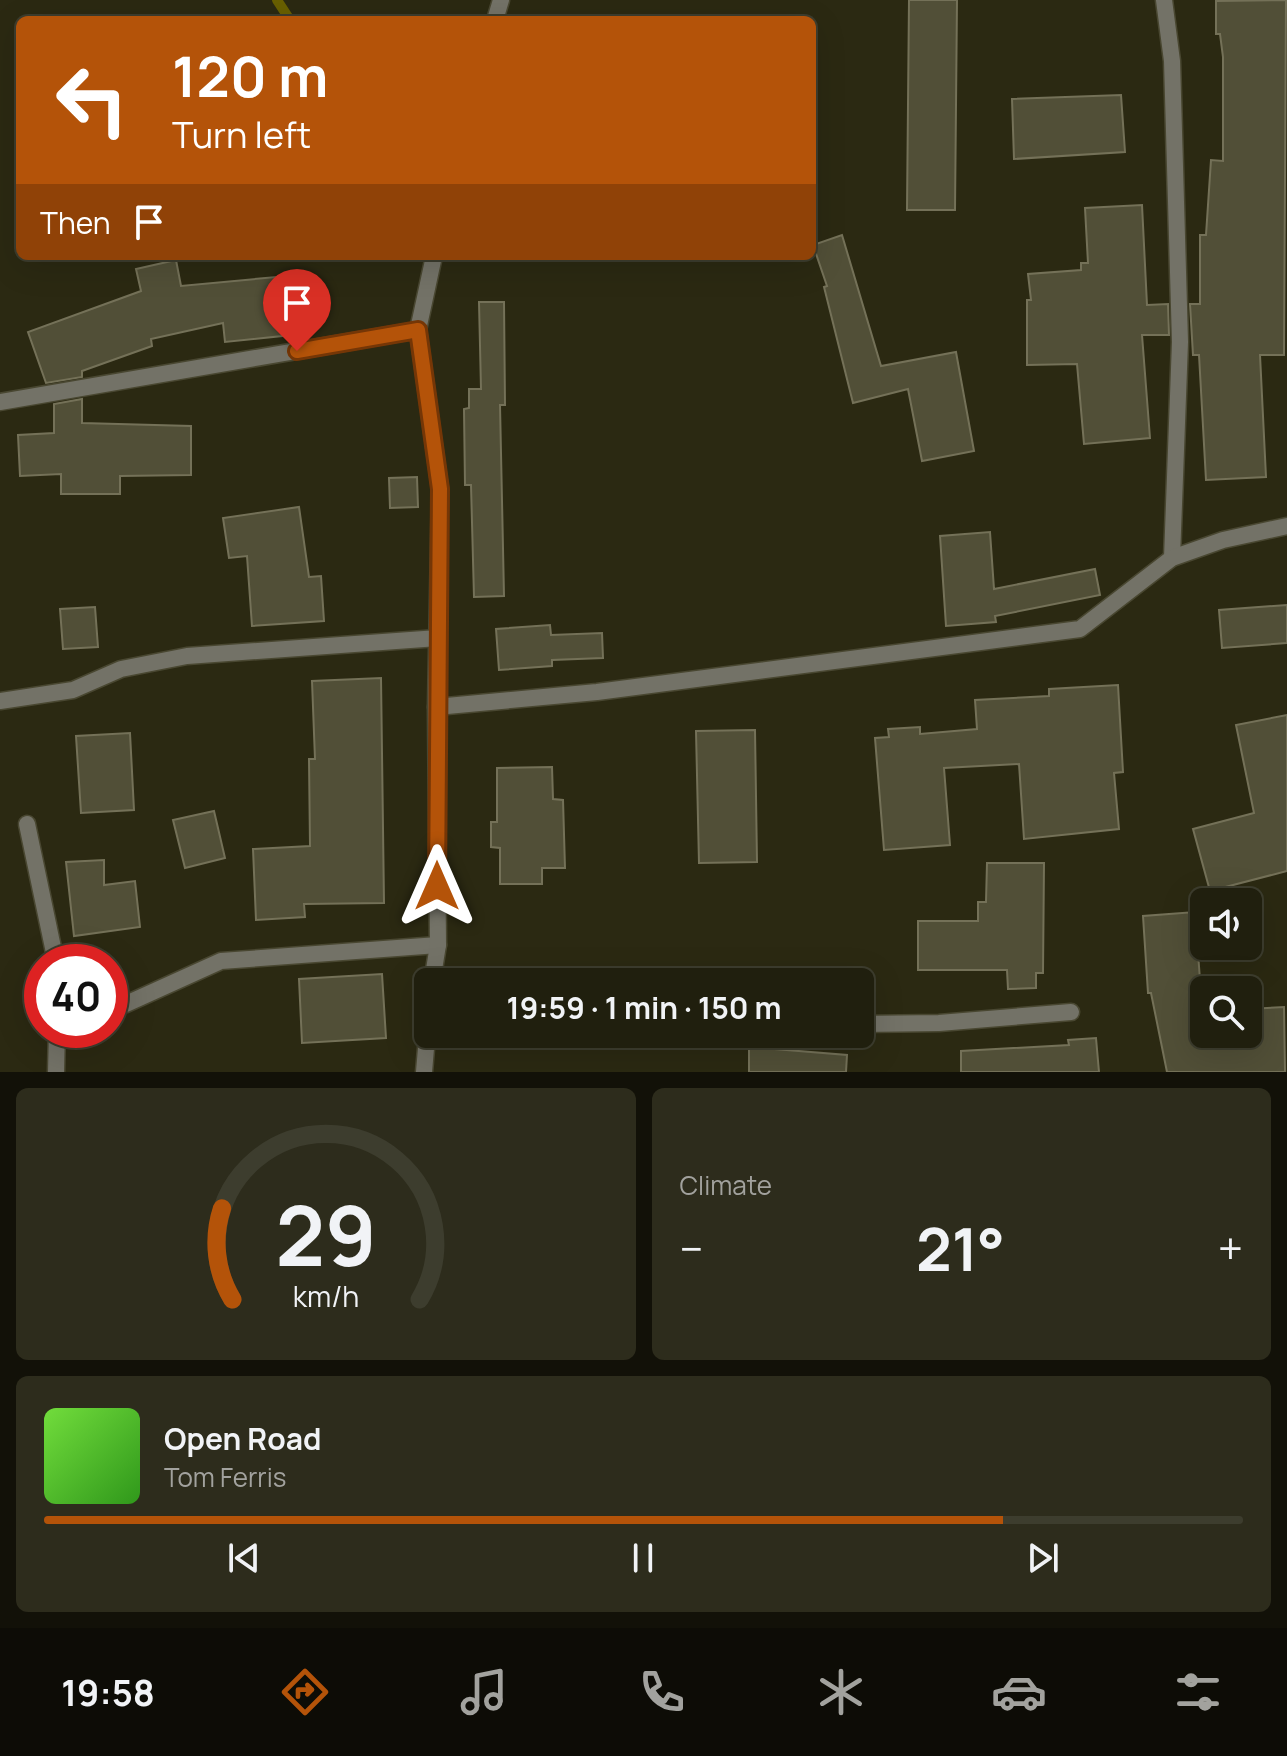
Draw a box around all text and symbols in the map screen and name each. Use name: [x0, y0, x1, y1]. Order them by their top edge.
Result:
text: 120 m: [172, 37, 328, 114]
icon: left: [40, 48, 144, 152]
text: Turn left: [172, 110, 311, 159]
icon: arrive: [127, 200, 171, 244]
text: Then: [40, 202, 111, 243]
pin: [263, 269, 331, 351]
icon: arrive: [275, 281, 319, 325]
position arrow: [395, 844, 479, 928]
map controls: [1190, 888, 1262, 1048]
button: sound: [1190, 888, 1262, 960]
speed limit sign: 40: [24, 944, 128, 1048]
button: search: [1190, 976, 1262, 1048]
text: 19:59 · 1 min · 150 m: [507, 987, 782, 1028]
text: Climate: [680, 1167, 772, 1203]
text: 29: [275, 1177, 376, 1291]
text: 21°: [916, 1207, 1005, 1289]
text: −: [680, 1218, 703, 1278]
text: +: [1218, 1218, 1243, 1278]
text: km/h: [293, 1277, 359, 1316]
text: Open Road: [164, 1418, 321, 1459]
text: Tom Ferris: [164, 1459, 286, 1495]
icon: previous: [222, 1536, 266, 1580]
icon: pause: [621, 1536, 665, 1580]
icon: next: [1021, 1536, 1065, 1580]
icon: directions: [277, 1664, 333, 1720]
icon: music: [456, 1664, 512, 1720]
icon: phone: [634, 1664, 690, 1720]
icon: climate: [813, 1664, 869, 1720]
icon: car: [991, 1664, 1047, 1720]
icon: filters: [1170, 1664, 1226, 1720]
text: 19:58: [61, 1668, 155, 1717]

